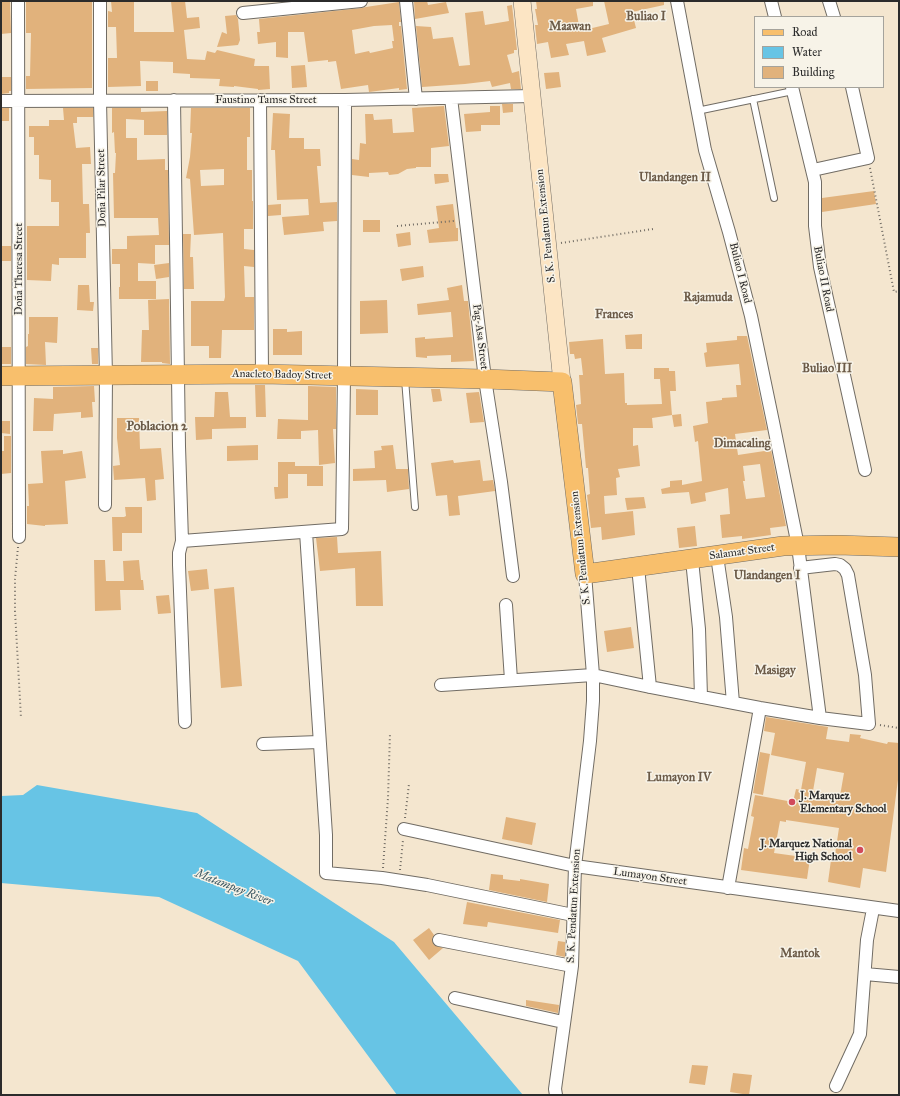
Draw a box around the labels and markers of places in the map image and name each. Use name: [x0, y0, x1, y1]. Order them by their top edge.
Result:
place label: J. Marquez Elementary School: [800, 789, 887, 815]
marker: J. Marquez Elementary School: [787, 797, 797, 807]
place label: J. Marquez National High School: [760, 837, 852, 863]
marker: J. Marquez National High School: [855, 845, 865, 855]

